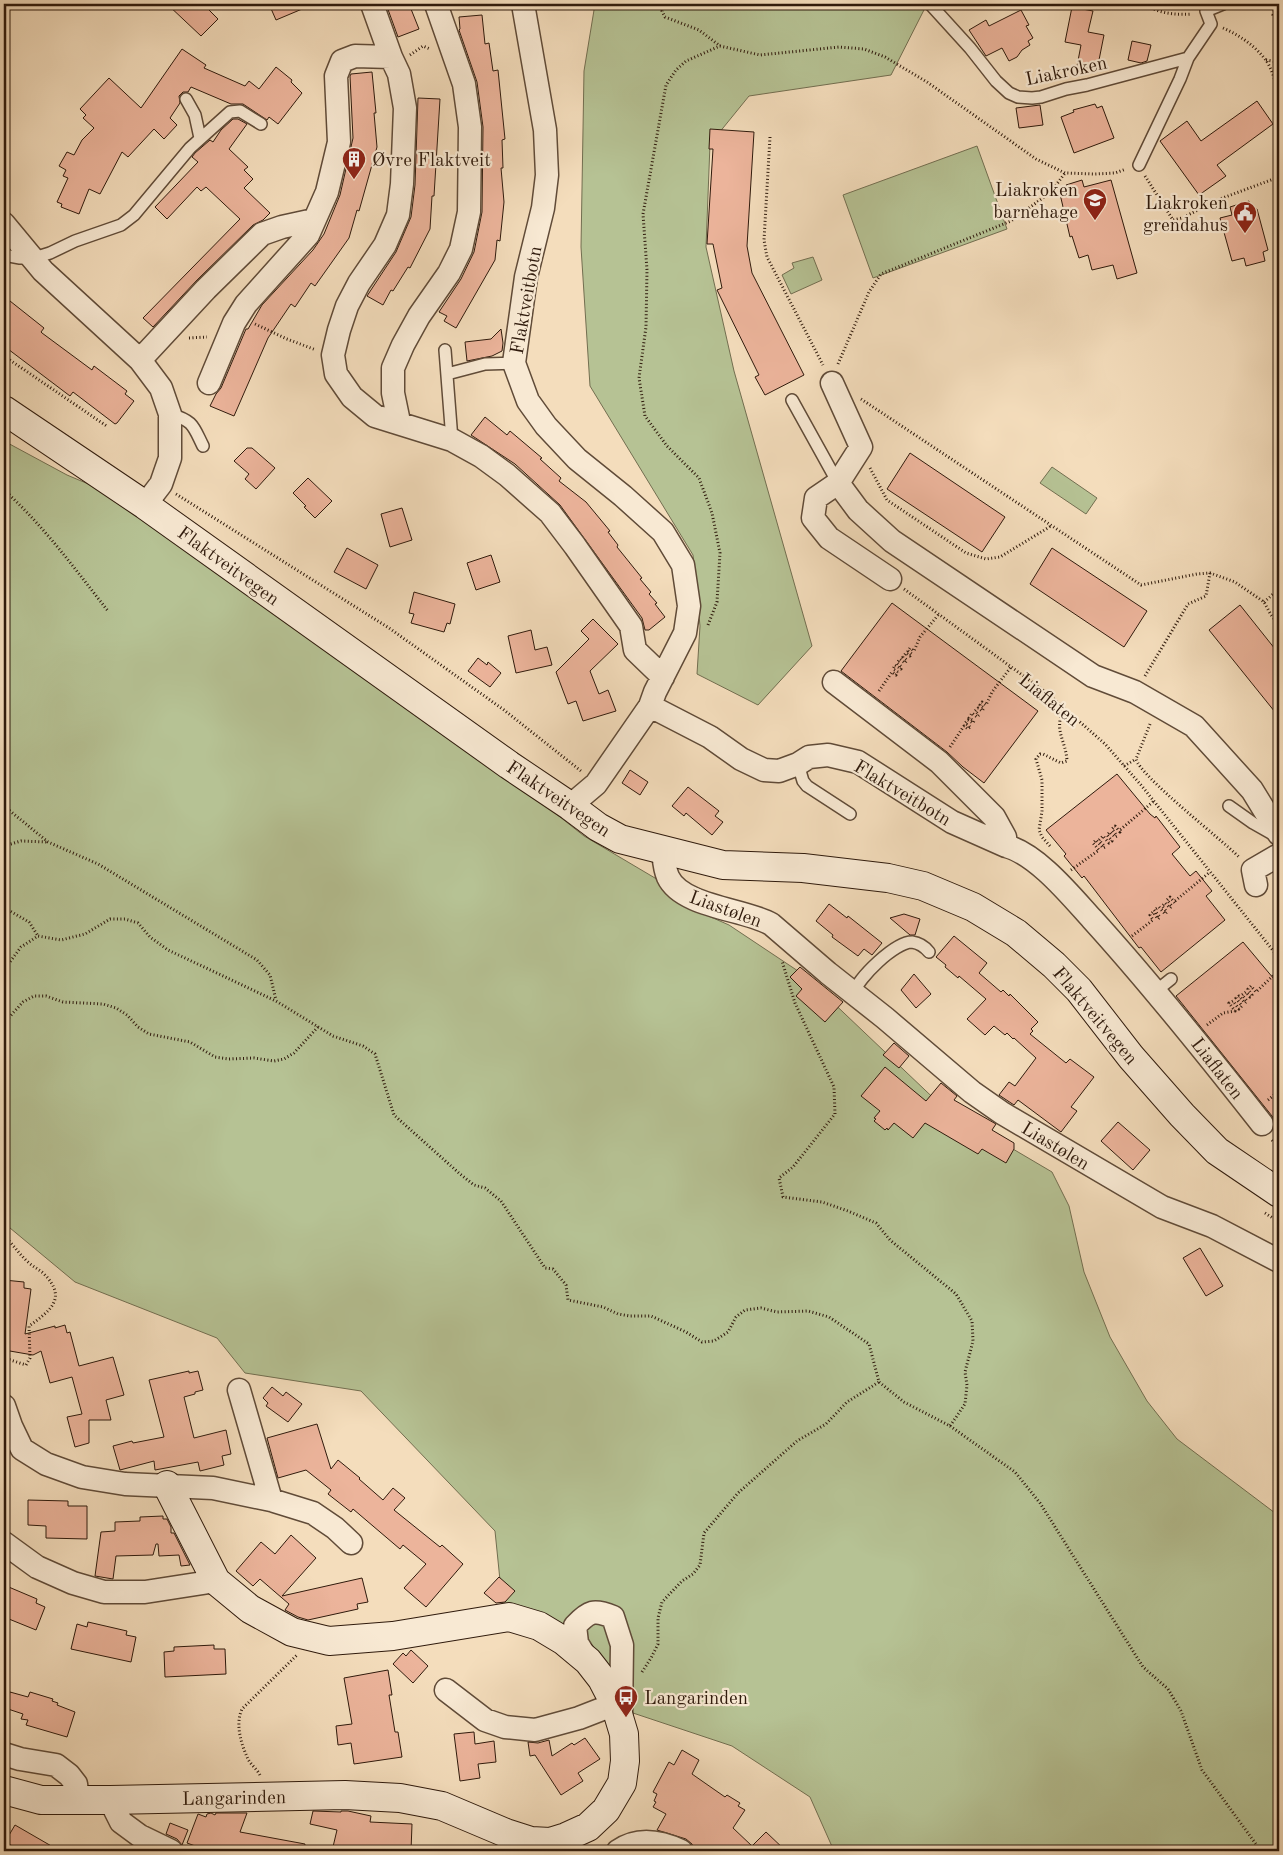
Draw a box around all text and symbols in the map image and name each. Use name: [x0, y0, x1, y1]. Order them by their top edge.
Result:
street label: Liakroken: [1024, 55, 1109, 90]
building icon: Øvre Flaktveit: [341, 146, 367, 180]
place label: Øvre Flaktveit: [372, 152, 491, 171]
place label: Liakroken barnehage: [993, 182, 1078, 223]
school or university icon: Liakroken barnehage: [1082, 187, 1108, 221]
place label: Liakroken grendahus: [1143, 195, 1228, 236]
public building icon: Liakroken grendahus: [1232, 200, 1258, 234]
street label: Flaktveitbotn: [509, 245, 546, 356]
street label: Flaktveitvegen: [173, 524, 282, 610]
street label: Liaflaten: [1014, 671, 1083, 731]
street label: Flaktveitvegen: [502, 758, 613, 842]
street label: Flaktveitbotn: [850, 758, 954, 831]
street label: Liastølen: [686, 888, 764, 932]
street label: Flaktveitvegen: [1048, 964, 1140, 1069]
street label: Liaflaten: [1186, 1035, 1246, 1104]
street label: Liastølen: [1017, 1120, 1092, 1175]
bus stop icon: Langarinden: [613, 1684, 639, 1718]
place label: Langarinden: [644, 1690, 748, 1709]
street label: Langarinden: [182, 1789, 286, 1810]

